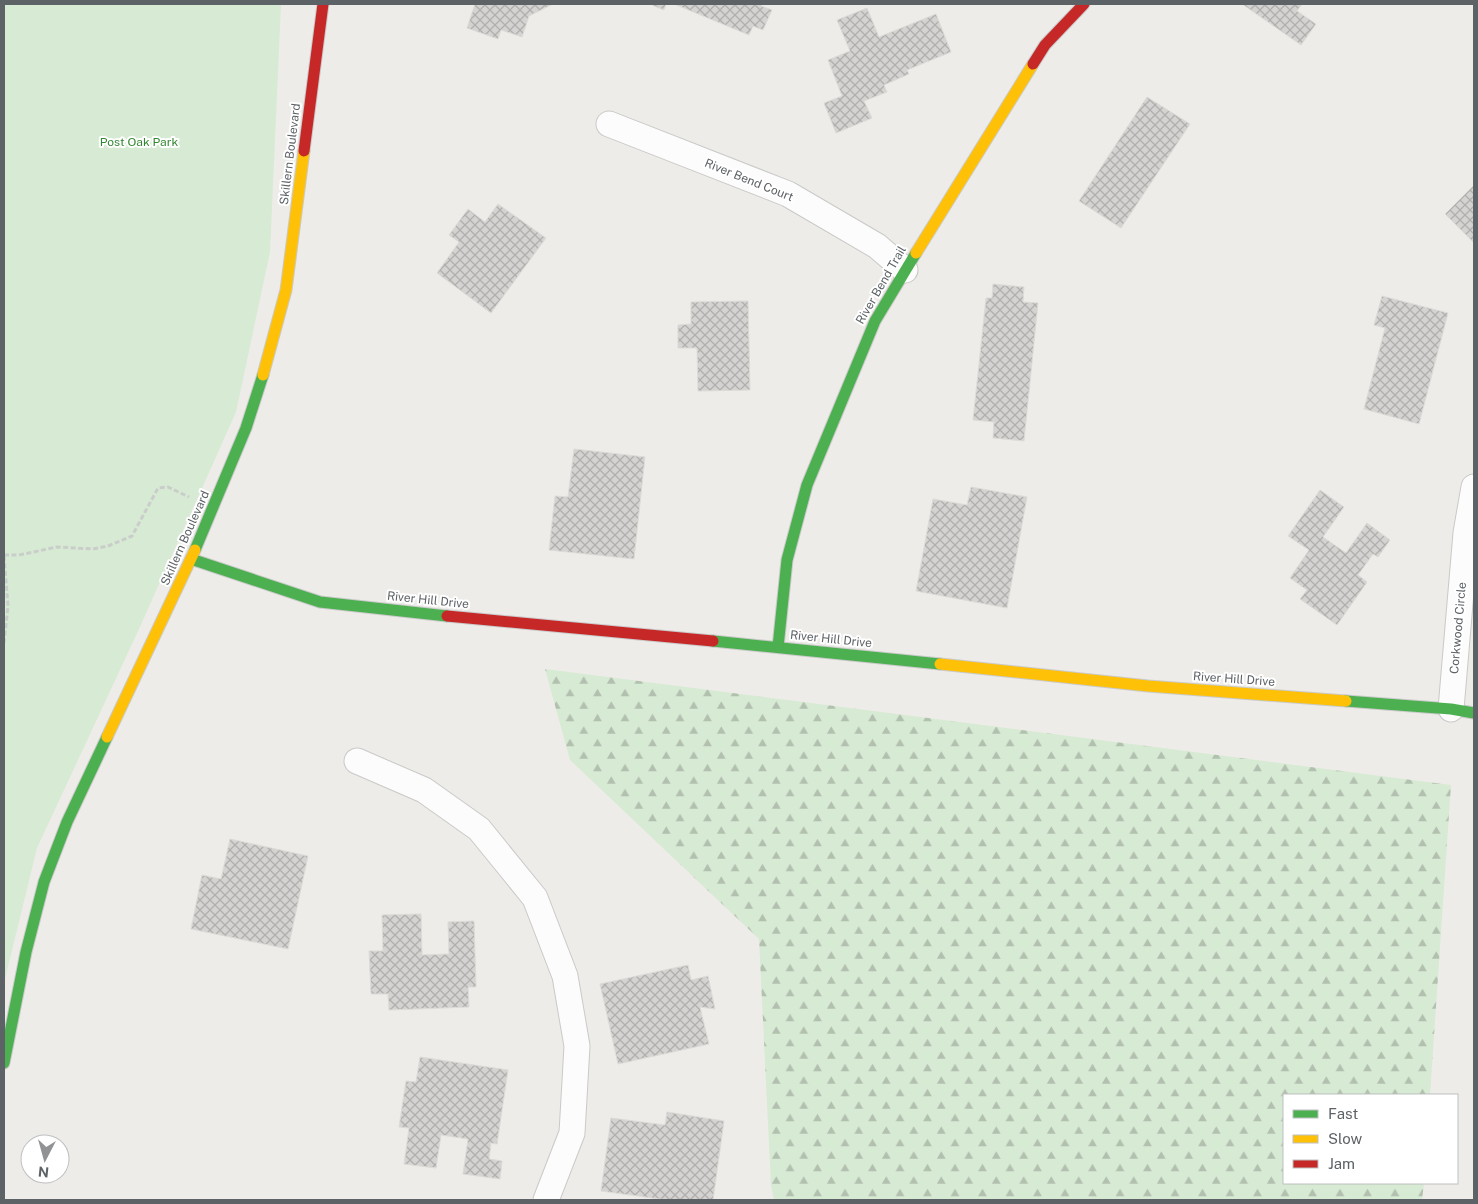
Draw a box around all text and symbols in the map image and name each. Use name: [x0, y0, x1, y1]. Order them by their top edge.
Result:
street label: Skillern Boulevard: [277, 102, 303, 206]
park label: Post Oak Park: [100, 135, 178, 149]
street label: River Bend Court: [703, 156, 796, 204]
street label: River Bend Trail: [853, 243, 909, 327]
street label: Skillern Boulevard: [158, 488, 212, 588]
street label: Corkwood Circle: [1447, 581, 1469, 674]
street label: River Hill Drive: [386, 589, 470, 611]
street label: River Hill Drive: [789, 628, 873, 650]
street label: River Hill Drive: [1192, 669, 1276, 689]
legend: [1283, 1094, 1458, 1184]
text: Fast: [1328, 1105, 1358, 1122]
text: Slow: [1328, 1130, 1363, 1147]
north arrow: [20, 1134, 70, 1184]
text: Jam: [1328, 1155, 1355, 1172]
text: N: [37, 1163, 50, 1180]

